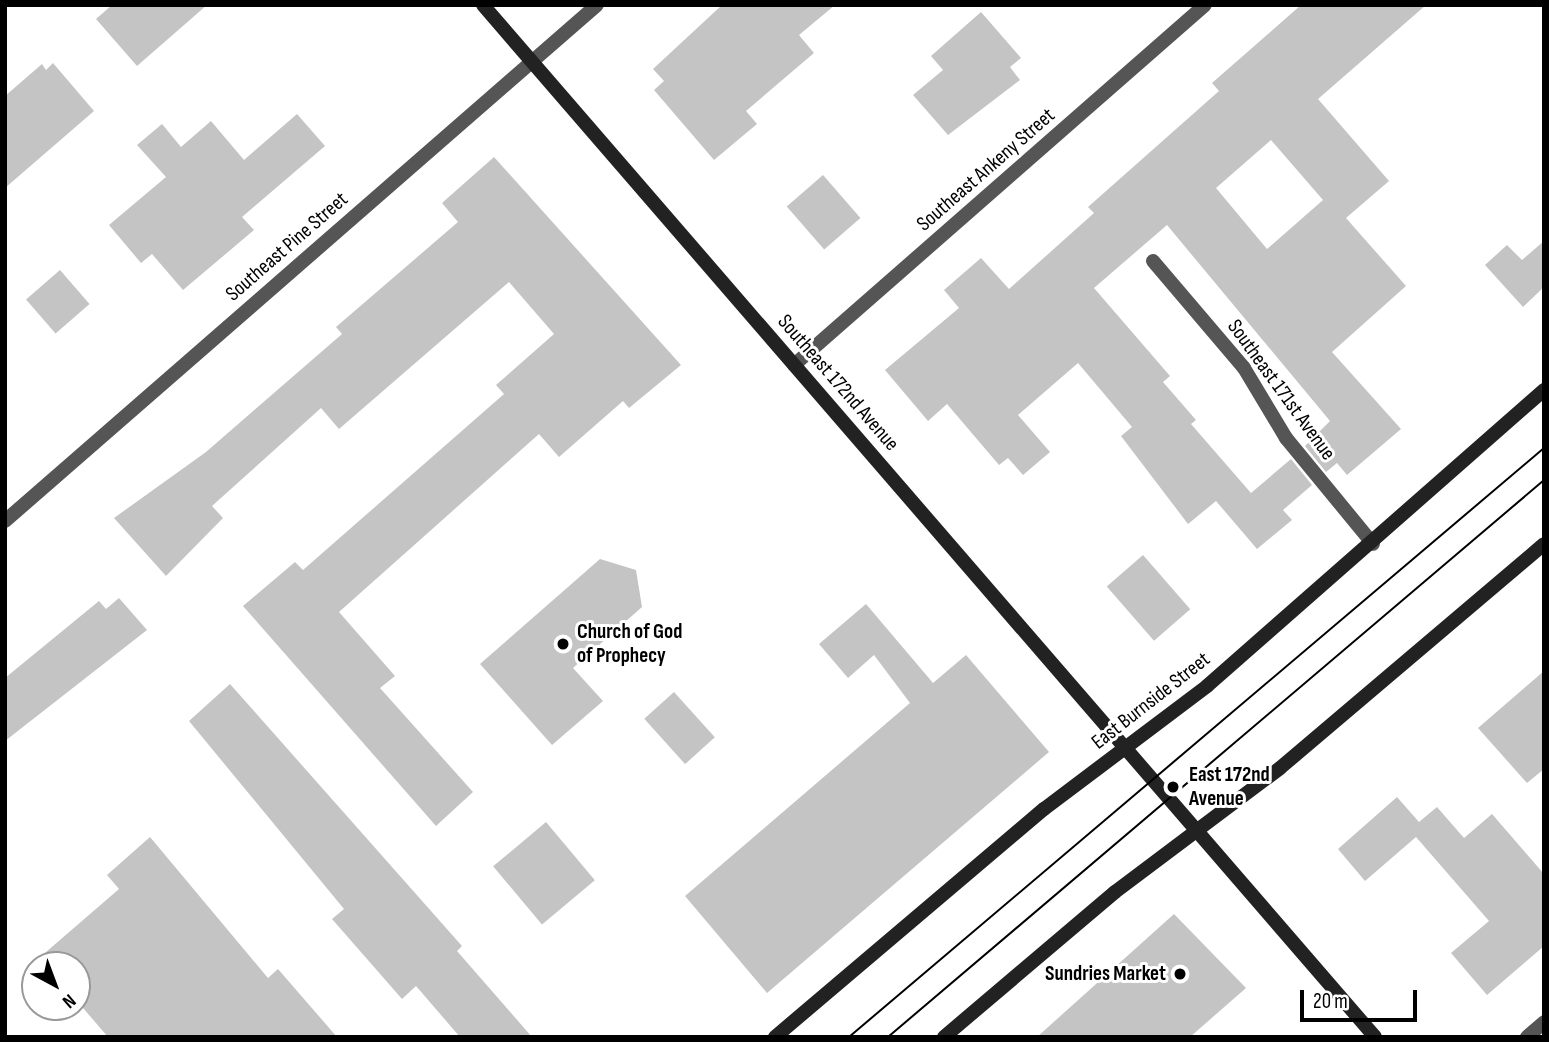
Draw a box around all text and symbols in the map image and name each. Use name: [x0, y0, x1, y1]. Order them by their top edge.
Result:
street label: Southeast Ankeny Street: [912, 103, 1060, 237]
street label: Southeast Pine Street: [221, 187, 353, 307]
street label: Southeast 172nd Avenue: [772, 310, 904, 456]
street label: Southeast 171st Avenue: [1222, 315, 1340, 465]
place label: Church of God of Prophecy: [577, 619, 682, 669]
marker: Church of God of Prophecy: [555, 636, 571, 652]
street label: East Burnside Street: [1087, 647, 1215, 755]
place label: East 172nd Avenue: [1189, 762, 1270, 812]
marker: East 172nd Avenue: [1163, 777, 1183, 797]
north arrow: [21, 951, 91, 1021]
place label: Sundries Market: [1045, 961, 1166, 987]
marker: Sundries Market: [1172, 966, 1188, 982]
scale bar: [1304, 976, 1421, 1020]
text: N: [57, 989, 80, 1013]
text: 20 m: [1313, 989, 1348, 1014]

